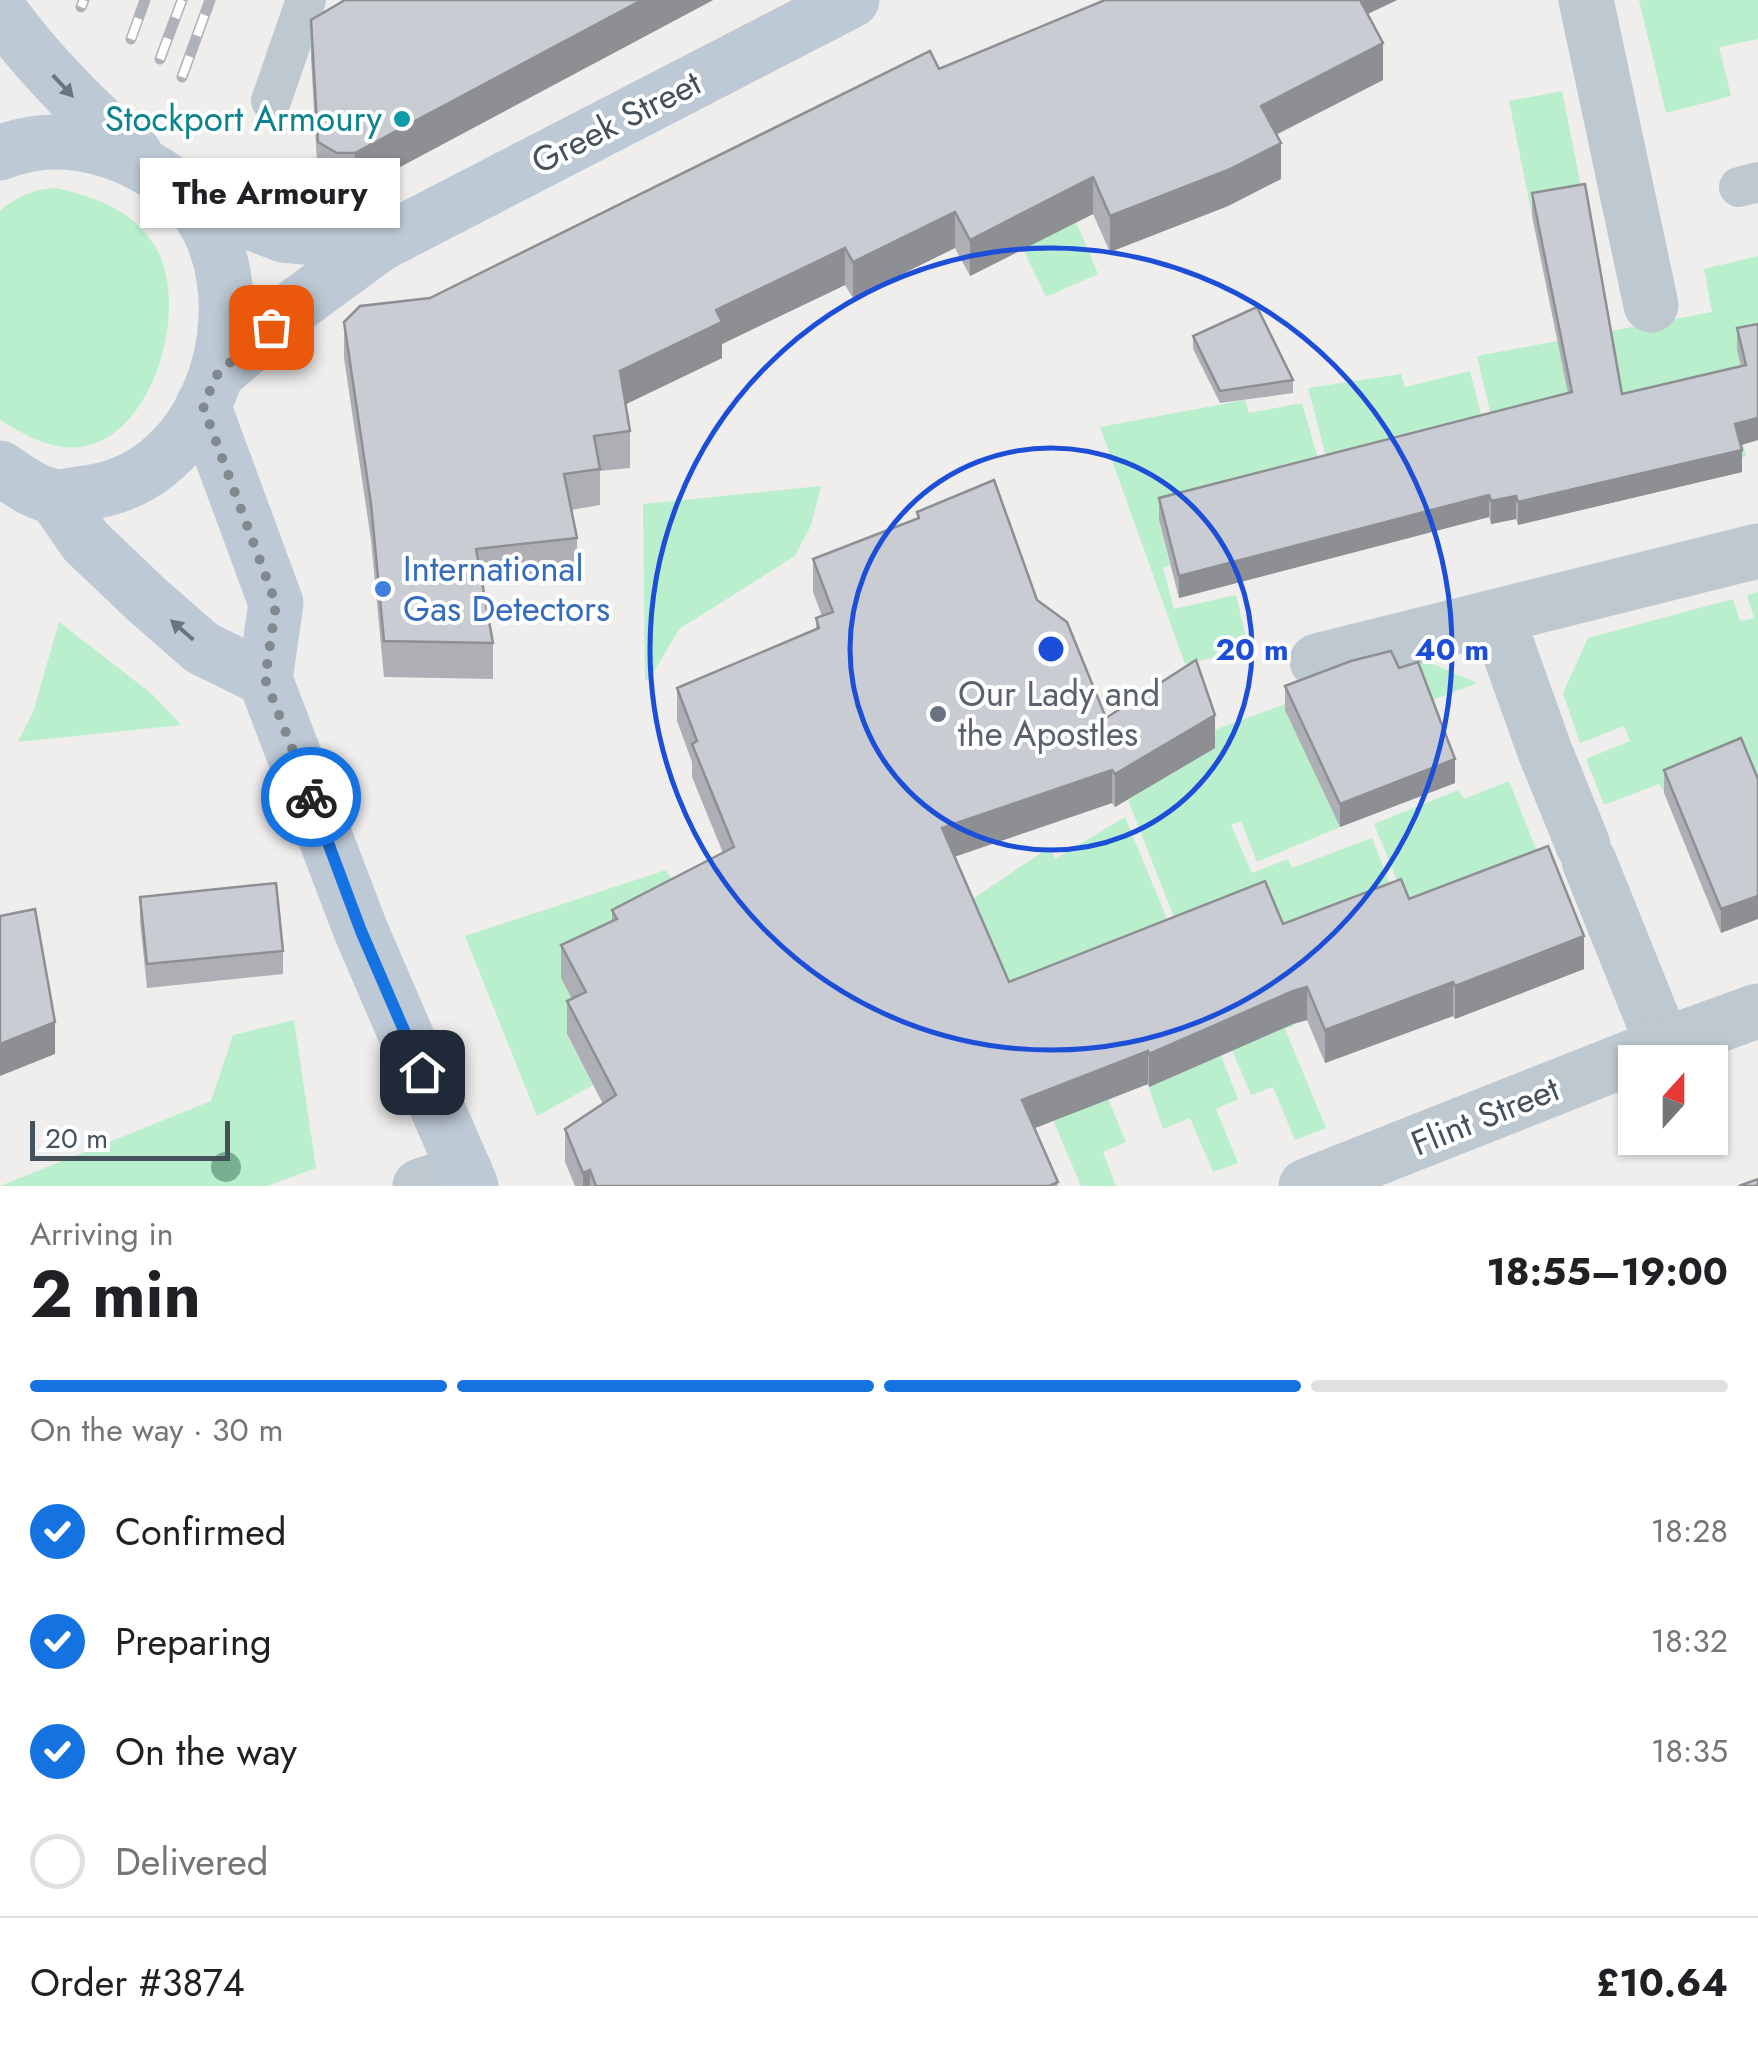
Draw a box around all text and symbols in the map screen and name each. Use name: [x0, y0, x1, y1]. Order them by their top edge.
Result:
street label: Greek Street: [523, 58, 710, 186]
one-way arrow: [51, 73, 74, 97]
place label: Stockport Armoury: [105, 94, 383, 144]
marker: Stockport Armoury: [391, 108, 413, 130]
callout: The Armoury: [141, 157, 401, 227]
text: The Armoury: [172, 170, 368, 216]
pin: [229, 285, 314, 370]
icon: bag: [244, 300, 299, 355]
place label: International Gas Detectors: [403, 544, 610, 634]
marker: International Gas Detectors: [372, 578, 394, 600]
one-way arrow: [169, 620, 194, 642]
text: 20 m: [1215, 628, 1289, 671]
text: 40 m: [1415, 628, 1489, 671]
centre of rings: [1033, 631, 1069, 667]
place label: Our Lady and the Apostles: [958, 669, 1160, 759]
marker: Our Lady and the Apostles: [927, 703, 949, 725]
courier: [261, 747, 361, 847]
icon: bike: [284, 770, 339, 825]
pin: [380, 1030, 465, 1115]
icon: home: [395, 1045, 450, 1100]
north arrow: [1618, 1045, 1728, 1155]
map controls: [1618, 1045, 1728, 1155]
street label: Flint Street: [1404, 1063, 1567, 1168]
scale bar: [30, 1116, 230, 1160]
text: 20 m: [45, 1118, 108, 1159]
text: Arriving in: [30, 1211, 174, 1257]
text: 18:55–19:00: [1486, 1244, 1728, 1299]
text: 2 min: [30, 1247, 201, 1341]
text: On the way · 30 m: [30, 1407, 283, 1453]
icon: check: [30, 1504, 85, 1559]
text: Confirmed: [115, 1504, 286, 1559]
text: 18:28: [1651, 1508, 1728, 1554]
icon: check: [30, 1614, 85, 1669]
text: Preparing: [115, 1614, 272, 1669]
text: 18:32: [1651, 1618, 1728, 1664]
icon: check: [30, 1724, 85, 1779]
text: On the way: [115, 1724, 297, 1779]
text: 18:35: [1651, 1728, 1728, 1774]
text: Delivered: [115, 1834, 268, 1889]
text: Order #3874: [30, 1955, 245, 2010]
text: £10.64: [1596, 1955, 1728, 2010]

